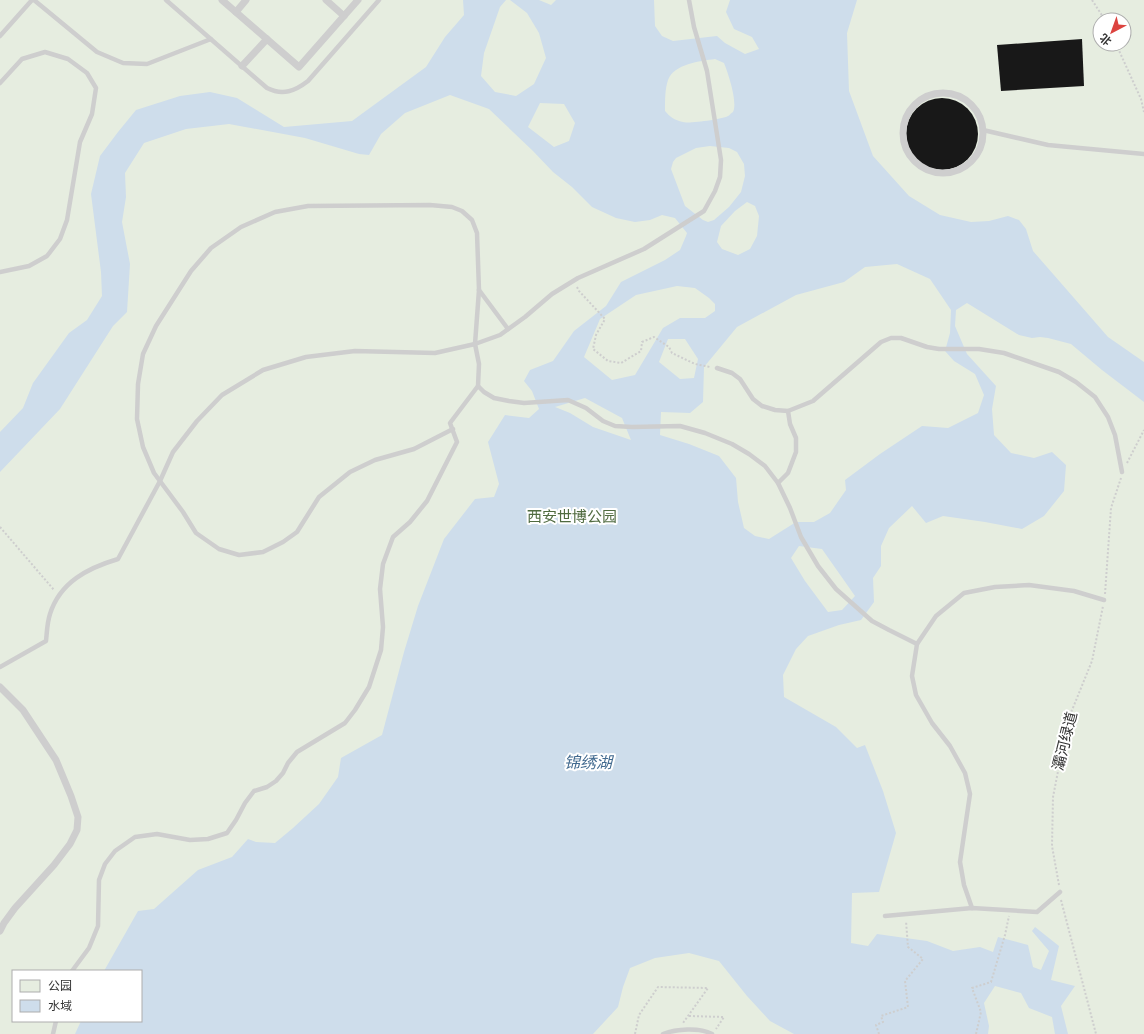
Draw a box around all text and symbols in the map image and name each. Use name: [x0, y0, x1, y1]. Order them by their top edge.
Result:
north arrow: [1092, 12, 1132, 52]
text: 北: [1097, 31, 1114, 48]
park label: 西安世博公园: [527, 507, 617, 526]
street label: 灞河绿道: [1048, 709, 1081, 772]
water label: 锦绣湖: [564, 752, 615, 773]
legend: [12, 970, 142, 1022]
text: 公园: [48, 978, 72, 994]
text: 水域: [48, 998, 72, 1014]

